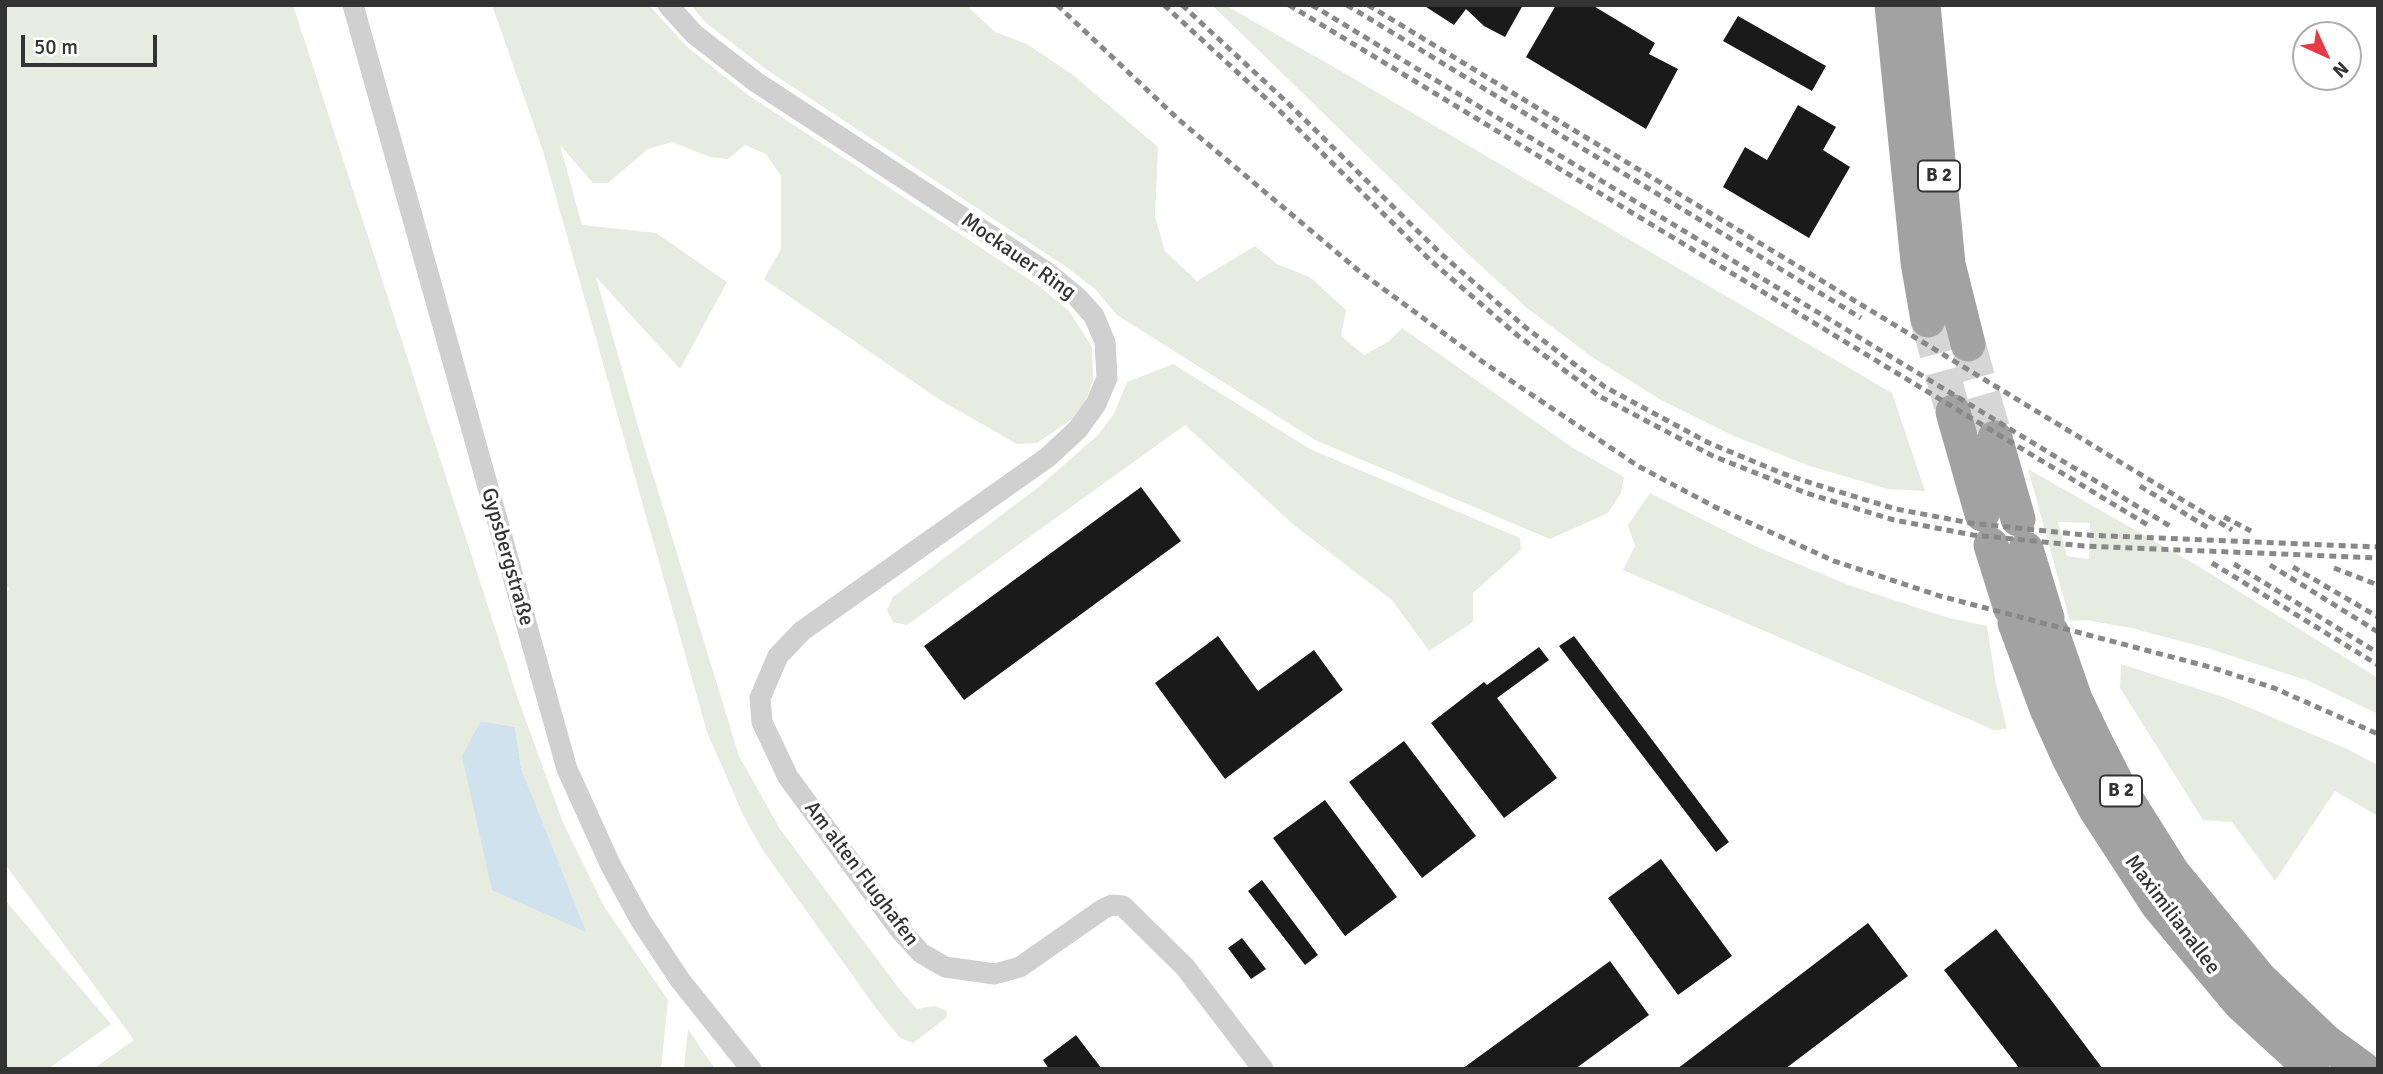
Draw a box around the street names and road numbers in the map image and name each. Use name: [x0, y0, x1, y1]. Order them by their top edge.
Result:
road number: B 2: [1918, 160, 1960, 192]
street label: Mockauer Ring: [956, 208, 1080, 306]
street label: Gypsbergstraße: [475, 485, 539, 629]
road number: B 2: [2100, 776, 2142, 806]
street label: Am alten Flughafen: [798, 797, 924, 951]
street label: Maximilianallee: [2119, 850, 2225, 980]

